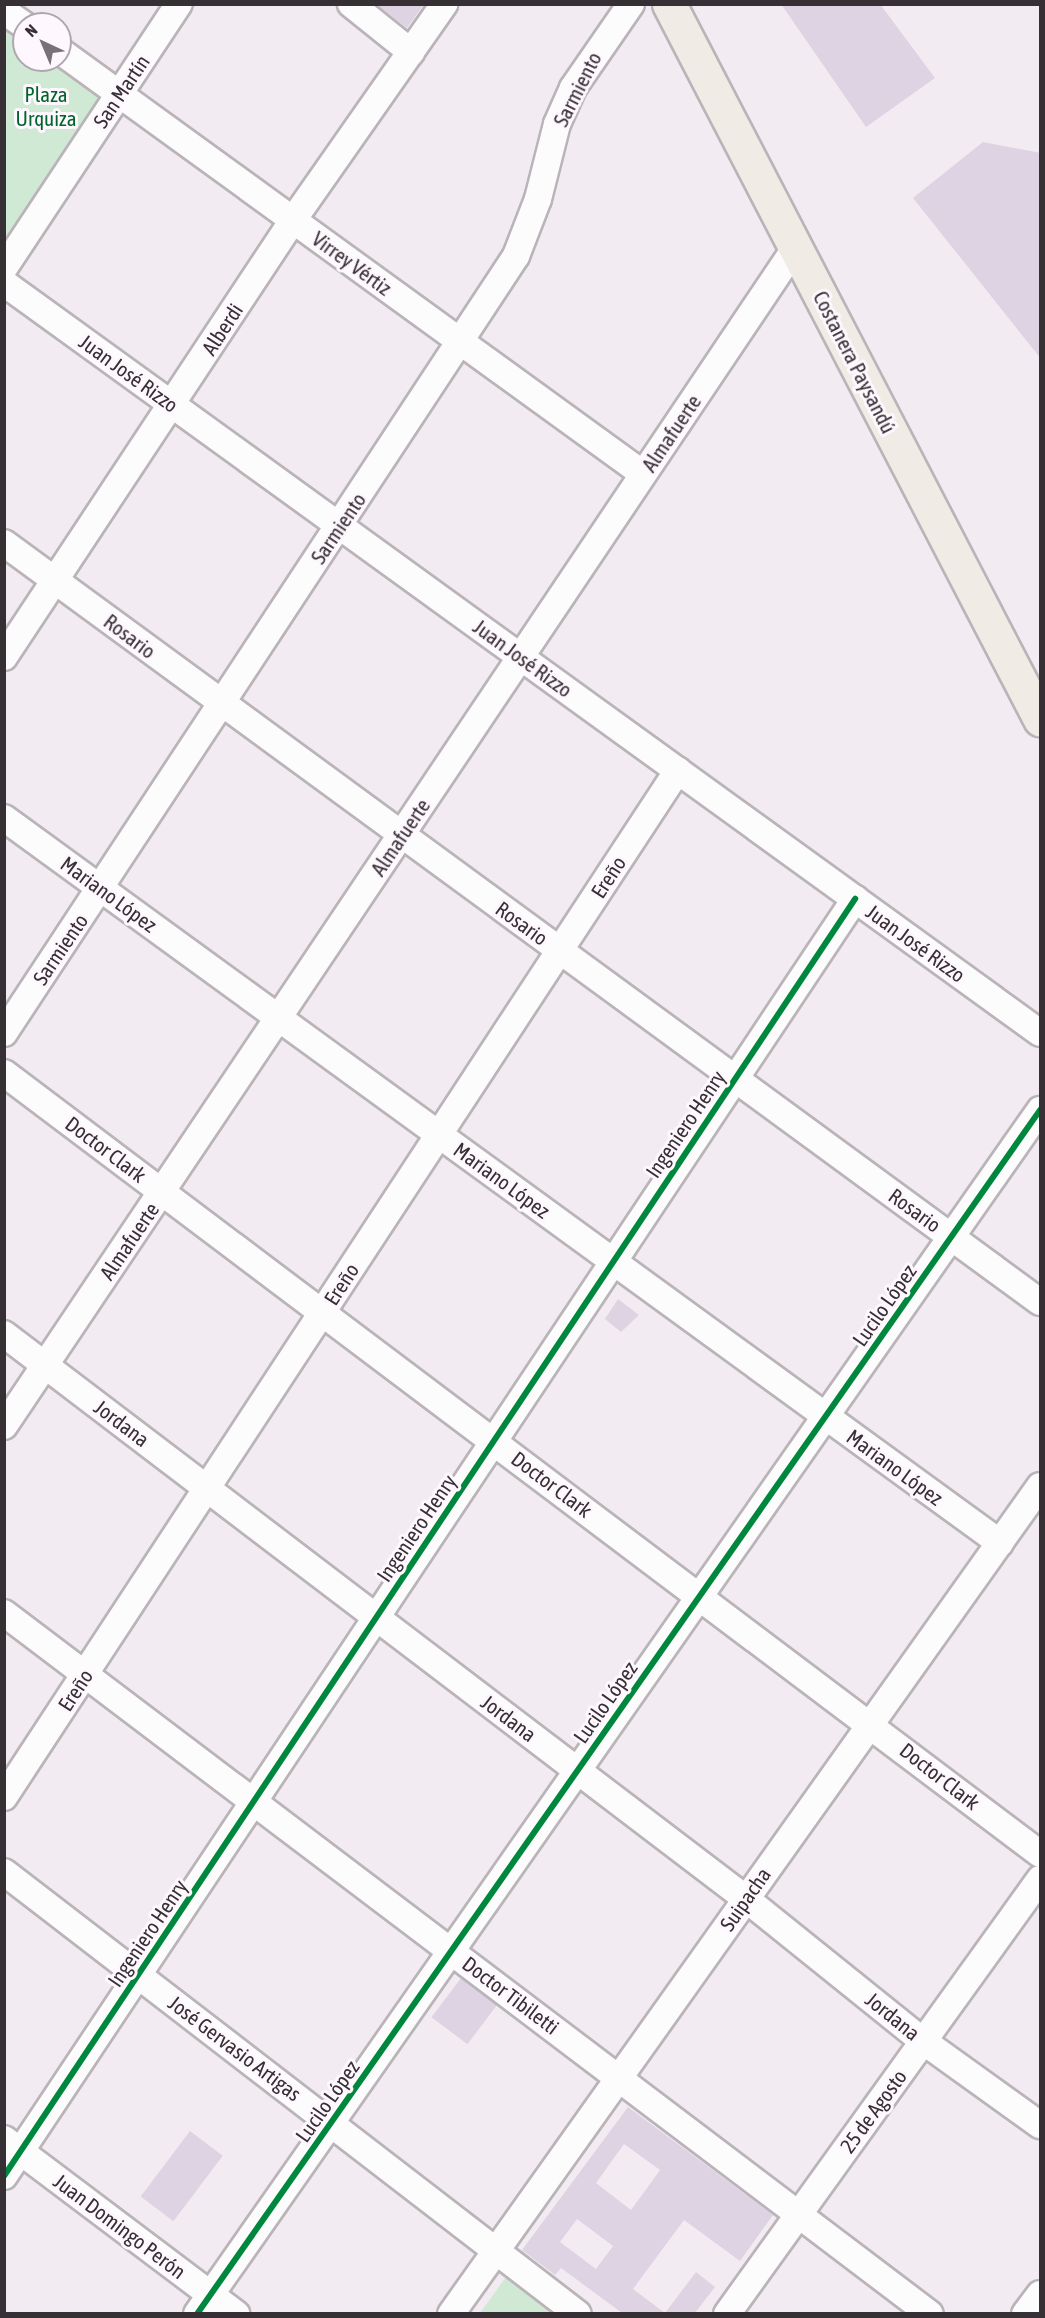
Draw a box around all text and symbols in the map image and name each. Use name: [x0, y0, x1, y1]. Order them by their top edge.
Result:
north arrow: [12, 12, 72, 72]
text: N: [21, 21, 41, 40]
street label: Sarmiento: [548, 48, 606, 130]
street label: San Martín: [87, 50, 155, 132]
park label: Plaza Urquiza: [16, 81, 76, 131]
street label: Virrey Vértiz: [307, 226, 397, 300]
street label: Costanera Paysandú: [808, 287, 902, 437]
street label: Alberdi: [196, 299, 248, 359]
street label: Juan José Rizzo: [75, 329, 183, 417]
street label: Almafuerte: [636, 390, 706, 476]
street label: Sarmiento: [305, 488, 371, 568]
street label: Rosario: [99, 608, 161, 664]
street label: Juan José Rizzo: [469, 614, 577, 702]
street label: Almafuerte: [365, 794, 435, 880]
street label: Mariano López: [56, 851, 162, 937]
street label: Ereño: [585, 851, 631, 903]
street label: Rosario: [491, 896, 553, 950]
street label: Juan José Rizzo: [862, 899, 970, 987]
street label: Sarmiento: [27, 909, 93, 989]
street label: Ingeniero Henry: [640, 1066, 730, 1182]
street label: Doctor Clark: [61, 1111, 151, 1187]
street label: Mariano López: [449, 1137, 555, 1223]
street label: Rosario: [884, 1183, 946, 1237]
street label: Almafuerte: [94, 1198, 164, 1284]
street label: Ereño: [318, 1258, 364, 1310]
street label: Lucilo López: [847, 1259, 921, 1351]
street label: Jordana: [89, 1394, 155, 1452]
street label: Mariano López: [842, 1424, 948, 1510]
street label: Doctor Clark: [507, 1446, 597, 1522]
street label: Ingeniero Henry: [371, 1470, 461, 1586]
street label: Lucilo López: [568, 1656, 642, 1748]
street label: Ereño: [52, 1664, 98, 1716]
street label: Jordana: [476, 1689, 542, 1747]
street label: Doctor Clark: [895, 1737, 985, 1815]
street label: Suipacha: [714, 1863, 776, 1935]
street label: Ingeniero Henry: [102, 1875, 192, 1991]
street label: Doctor Tibiletti: [458, 1951, 564, 2039]
street label: Jordana: [861, 1987, 925, 2045]
street label: José Gervasio Artigas: [164, 1990, 306, 2106]
street label: Lucilo López: [290, 2055, 364, 2147]
street label: 25 de Agosto: [834, 2064, 912, 2158]
street label: Juan Domingo Perón: [49, 2168, 191, 2284]

